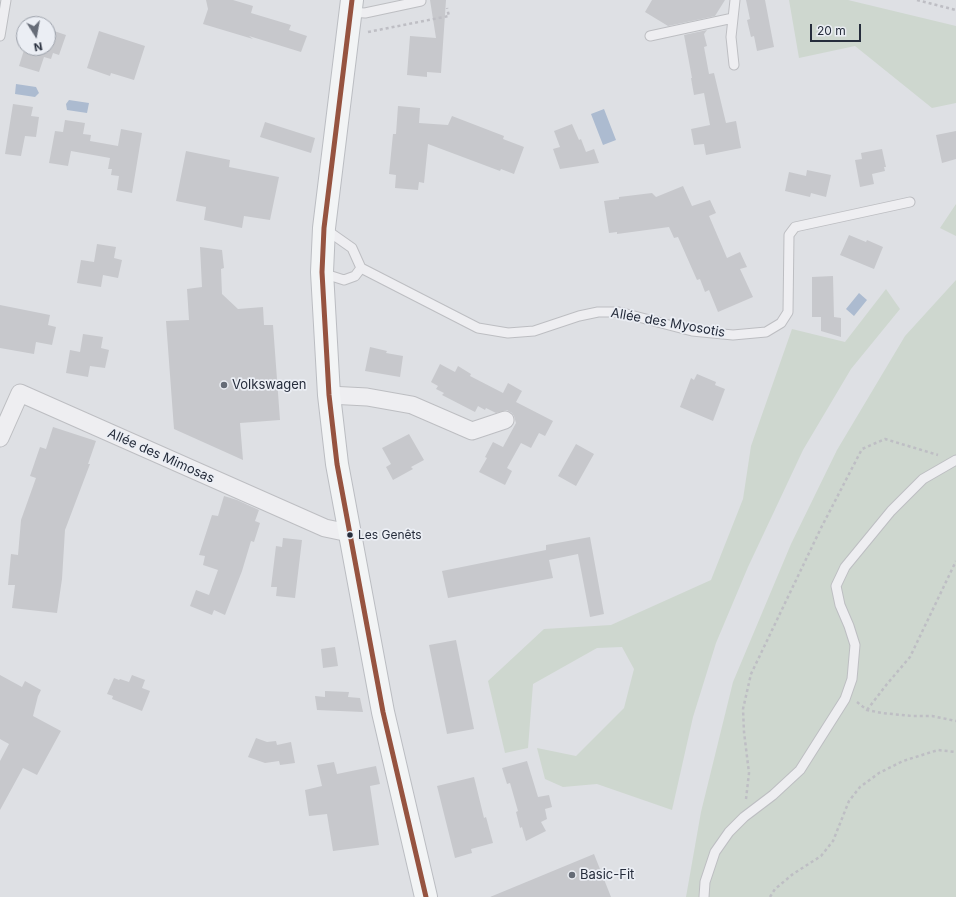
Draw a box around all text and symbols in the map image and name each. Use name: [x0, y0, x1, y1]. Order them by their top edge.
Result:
north arrow: [16, 16, 56, 56]
scale bar: [812, 16, 863, 42]
text: 20 m: [817, 23, 846, 38]
text: N: [33, 39, 44, 54]
street label: Allée des Myosotis: [610, 305, 726, 341]
place label: Volkswagen: [232, 377, 306, 393]
marker: Volkswagen: [219, 380, 229, 390]
street label: Allée des Mimosas: [105, 425, 217, 487]
place label: Les Genêts: [358, 528, 422, 542]
marker: Les Genêts: [345, 530, 355, 540]
place label: Basic-Fit: [580, 867, 634, 883]
marker: Basic-Fit: [567, 870, 577, 880]

